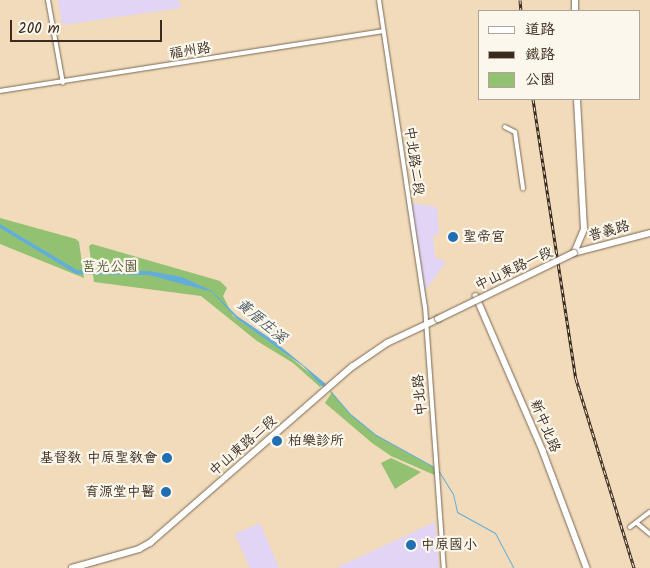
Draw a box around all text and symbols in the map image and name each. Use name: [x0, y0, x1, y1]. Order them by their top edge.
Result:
scale bar: [12, 10, 165, 42]
legend: [478, 10, 640, 100]
text: 200 m: [18, 17, 60, 41]
text: 道路: [525, 18, 555, 42]
street label: 福州路: [168, 39, 212, 63]
text: 鐵路: [525, 43, 555, 67]
text: 公園: [525, 68, 555, 92]
street label: 中北路二段: [401, 125, 427, 197]
street label: 普義路: [587, 217, 631, 245]
place label: 聖帝宮: [463, 229, 505, 245]
marker: 聖帝宮: [447, 231, 459, 243]
street label: 中山東路一段: [472, 244, 556, 294]
park label: 莒光公園: [82, 259, 138, 275]
water label: 黃厝庄溪: [232, 296, 290, 348]
street label: 中北路: [410, 373, 430, 417]
street label: 新中北路: [526, 397, 564, 455]
street label: 中山東路二段: [206, 412, 280, 480]
place label: 柏樂診所: [288, 433, 344, 449]
marker: 柏樂診所: [270, 434, 284, 448]
place label: 基督教 中原聖教會: [39, 450, 157, 466]
marker: 基督教 中原聖教會: [161, 452, 173, 464]
place label: 育源堂中醫: [85, 484, 155, 500]
marker: 育源堂中醫: [159, 485, 173, 499]
place label: 中原國小: [421, 537, 477, 553]
marker: 中原國小: [405, 539, 417, 551]

